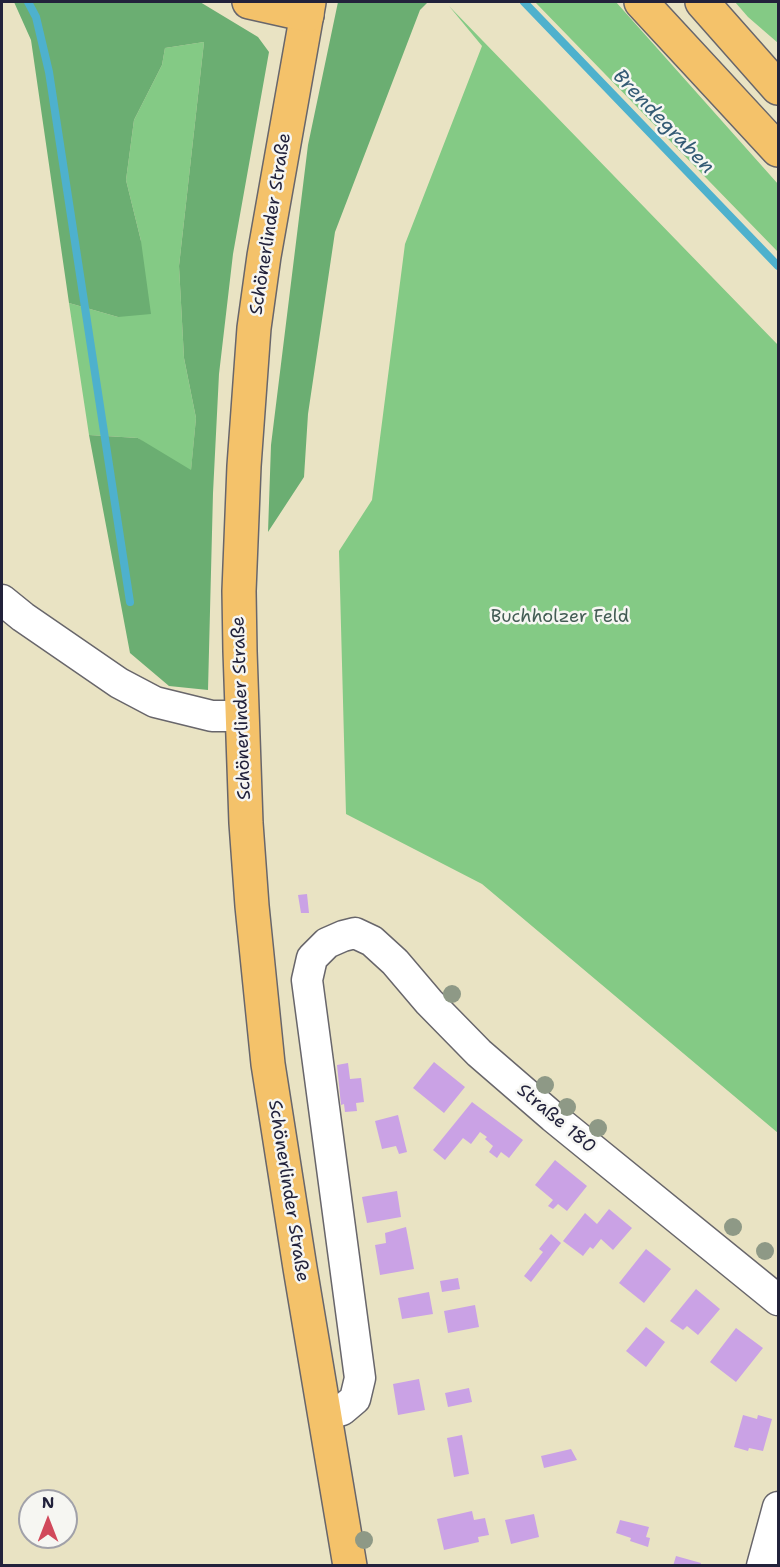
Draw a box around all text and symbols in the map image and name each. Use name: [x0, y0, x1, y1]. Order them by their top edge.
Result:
water label: Brendegraben: [607, 65, 719, 179]
street label: Schönerlinder Straße: [246, 132, 296, 316]
park label: Buchholzer Feld: [491, 606, 629, 628]
street label: Schönerlinder Straße: [228, 616, 256, 800]
street label: Straße 180: [512, 1080, 600, 1158]
street label: Schönerlinder Straße: [263, 1099, 313, 1283]
north arrow: [18, 1489, 78, 1549]
text: N: [42, 1492, 54, 1513]

